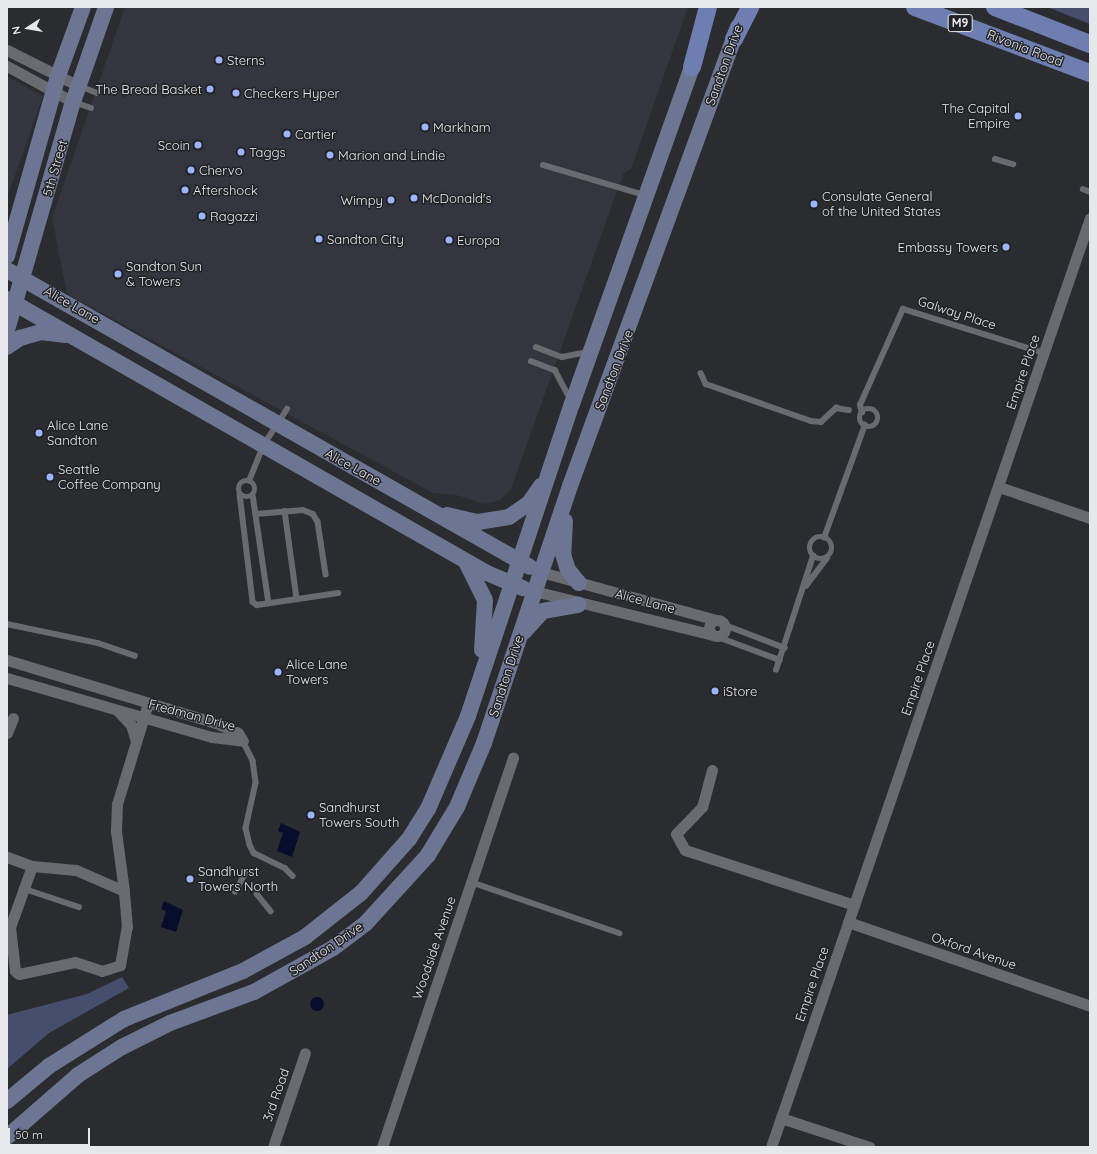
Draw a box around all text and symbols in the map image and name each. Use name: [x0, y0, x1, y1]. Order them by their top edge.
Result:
north arrow: [8, 8, 48, 48]
road number: M9: [947, 13, 973, 33]
street label: Sandton Drive: [702, 22, 746, 108]
text: N: [9, 25, 24, 36]
street label: Rivonia Road: [985, 26, 1065, 70]
place label: Sterns: [227, 52, 265, 68]
marker: Sterns: [214, 55, 224, 65]
place label: The Bread Basket: [95, 81, 202, 97]
marker: The Bread Basket: [205, 84, 215, 94]
place label: Checkers Hyper: [244, 85, 340, 101]
marker: Checkers Hyper: [231, 88, 241, 98]
place label: The Capital Empire: [942, 101, 1010, 132]
marker: The Capital Empire: [1013, 111, 1023, 121]
place label: Markham: [433, 119, 491, 135]
marker: Markham: [420, 122, 430, 132]
place label: Cartier: [295, 126, 336, 142]
marker: Cartier: [282, 129, 292, 139]
place label: Scoin: [158, 137, 190, 153]
street label: 5th Street: [40, 138, 70, 198]
marker: Scoin: [193, 140, 203, 150]
place label: Taggs: [249, 144, 286, 160]
marker: Taggs: [236, 147, 246, 157]
place label: Marion and Lindie: [338, 147, 445, 163]
marker: Marion and Lindie: [325, 150, 335, 160]
place label: Chervo: [199, 162, 243, 178]
marker: Chervo: [186, 165, 196, 175]
place label: Aftershock: [193, 182, 258, 198]
marker: Aftershock: [180, 185, 190, 195]
place label: Consulate General of the United States: [822, 189, 941, 220]
place label: McDonald's: [422, 190, 492, 206]
place label: Wimpy: [341, 192, 383, 208]
marker: McDonald's: [409, 193, 419, 203]
marker: Wimpy: [386, 195, 396, 205]
marker: Consulate General of the United States: [809, 199, 819, 209]
place label: Ragazzi: [210, 208, 258, 224]
marker: Ragazzi: [197, 211, 207, 221]
place label: Sandton City: [327, 231, 404, 247]
place label: Europa: [457, 232, 500, 248]
marker: Sandton City: [314, 234, 324, 244]
marker: Europa: [444, 235, 454, 245]
place label: Embassy Towers: [898, 239, 998, 255]
marker: Embassy Towers: [1001, 242, 1011, 252]
place label: Sandton Sun & Towers: [126, 259, 202, 290]
marker: Sandton Sun & Towers: [113, 269, 123, 279]
street label: Alice Lane: [41, 283, 103, 327]
street label: Galway Place: [916, 293, 998, 333]
street label: Sandton Drive: [591, 327, 637, 413]
street label: Empire Place: [1003, 332, 1043, 412]
place label: Alice Lane Sandton: [47, 418, 108, 449]
marker: Alice Lane Sandton: [34, 428, 44, 438]
street label: Alice Lane: [322, 445, 384, 489]
place label: Seattle Coffee Company: [58, 462, 161, 493]
marker: Seattle Coffee Company: [45, 472, 55, 482]
street label: Alice Lane: [613, 586, 677, 616]
street label: Sandton Drive: [485, 633, 527, 719]
street label: Empire Place: [898, 638, 938, 718]
place label: Alice Lane Towers: [286, 657, 347, 688]
marker: Alice Lane Towers: [273, 667, 283, 677]
place label: iStore: [723, 683, 757, 699]
marker: iStore: [710, 686, 720, 696]
street label: Fredman Drive: [147, 696, 237, 734]
place label: Sandhurst Towers South: [319, 800, 399, 831]
marker: Sandhurst Towers South: [306, 810, 316, 820]
place label: Sandhurst Towers North: [198, 864, 278, 895]
marker: Sandhurst Towers North: [185, 874, 195, 884]
street label: Woodside Avenue: [409, 894, 459, 1002]
street label: Sandton Drive: [286, 919, 366, 979]
street label: Oxford Avenue: [929, 929, 1019, 973]
street label: Empire Place: [792, 944, 832, 1024]
street label: 3rd Road: [260, 1066, 292, 1124]
scale bar: [10, 1120, 92, 1146]
text: 50 m: [15, 1127, 43, 1142]

